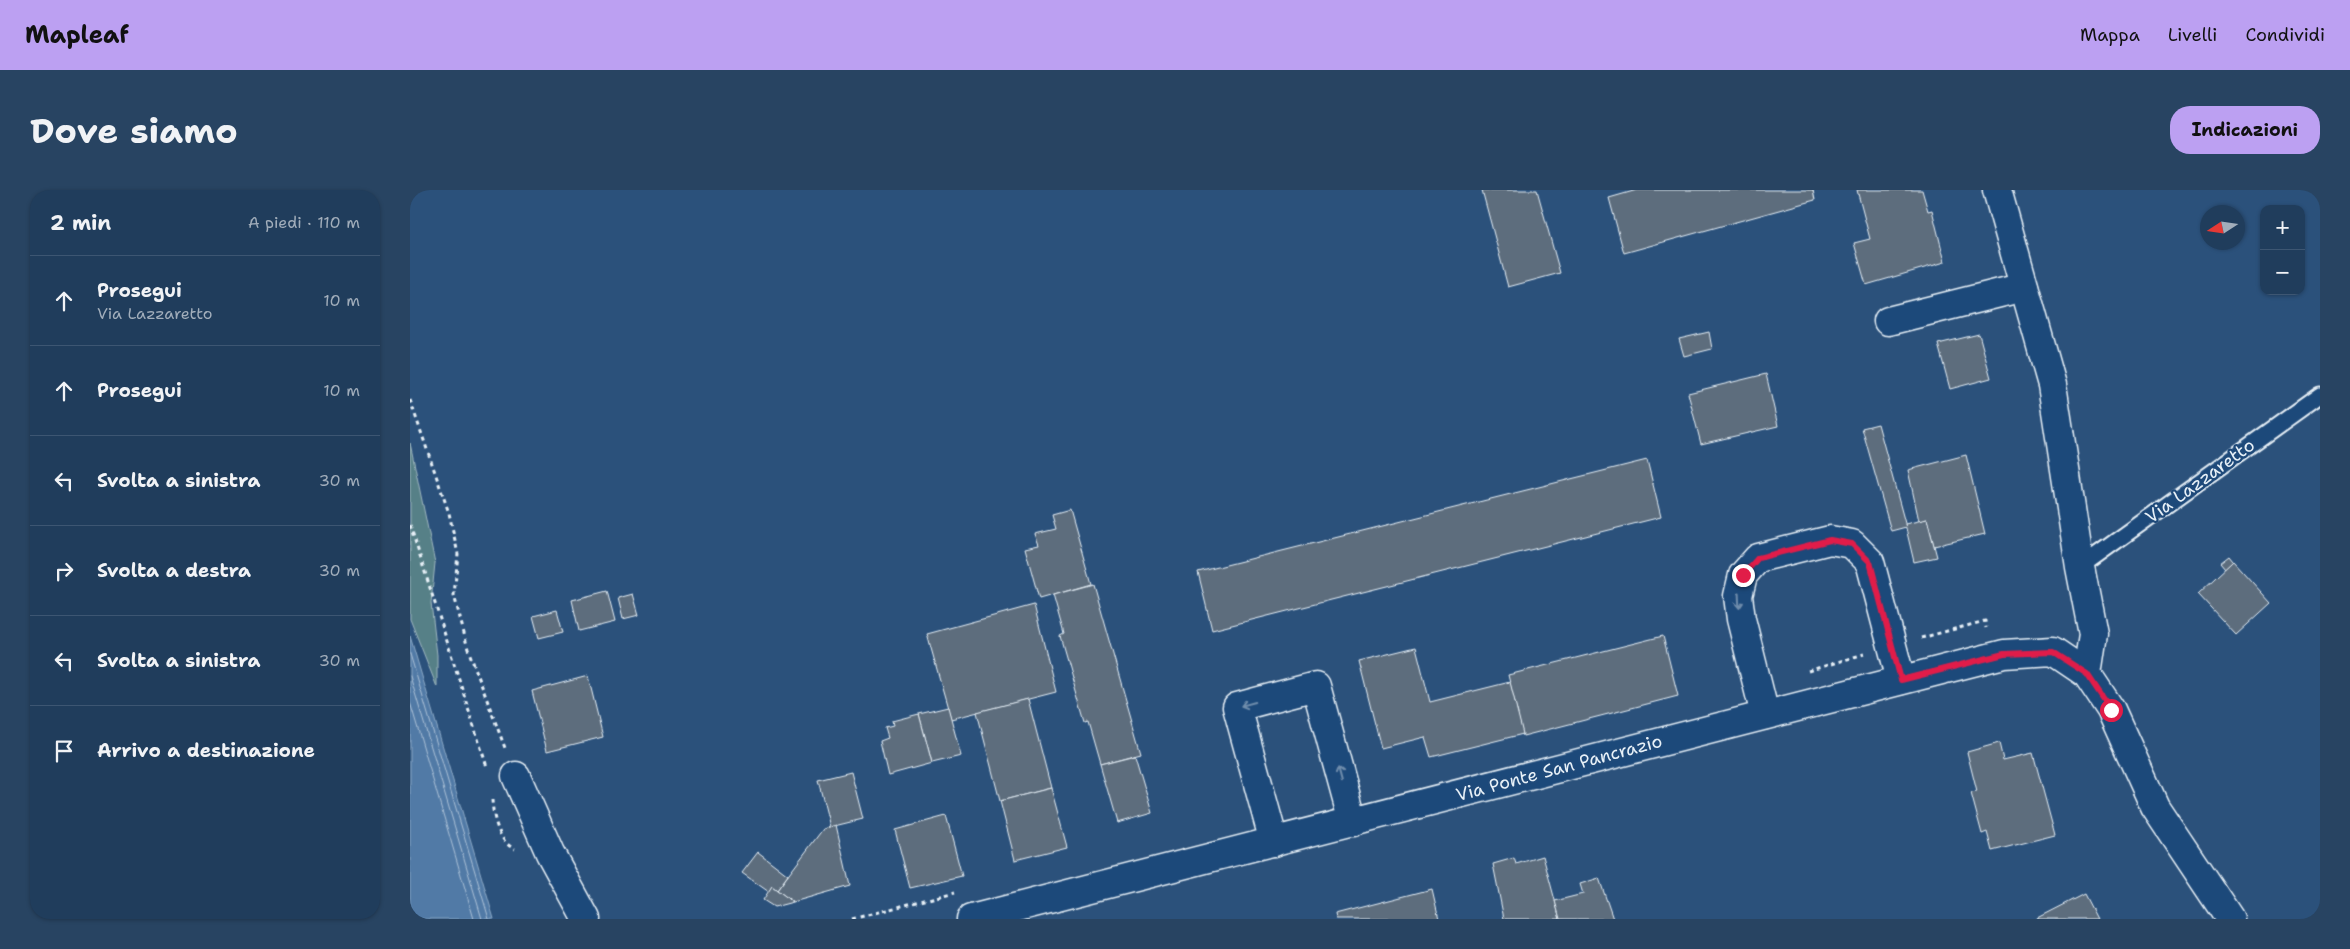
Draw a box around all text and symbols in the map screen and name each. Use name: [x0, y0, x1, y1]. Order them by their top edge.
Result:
text: Mapleaf: [25, 19, 129, 51]
text: Mappa: [2080, 23, 2140, 47]
text: Livelli: [2168, 23, 2217, 47]
text: Condividi: [2245, 23, 2325, 47]
button: Indicazioni: [2170, 106, 2320, 154]
text: Dove siamo: [30, 107, 238, 154]
north arrow: [2200, 205, 2245, 250]
map controls: [2260, 205, 2305, 295]
button: +: [2260, 205, 2305, 250]
text: 2 min: [50, 209, 111, 237]
text: A piedi · 110 m: [248, 212, 360, 233]
button: −: [2260, 250, 2305, 295]
text: Prosegui: [97, 278, 182, 303]
icon: ahead: [50, 287, 78, 315]
text: 10 m: [323, 290, 360, 311]
text: Via Lazzaretto: [97, 303, 212, 324]
icon: ahead: [50, 377, 78, 405]
text: Prosegui: [97, 378, 182, 403]
text: 10 m: [323, 380, 360, 401]
street label: Via Lazzaretto: [2140, 433, 2260, 529]
icon: left: [50, 467, 78, 495]
text: Svolta a sinistra: [97, 468, 260, 493]
text: 30 m: [319, 470, 360, 491]
icon: right: [50, 557, 78, 585]
text: Svolta a destra: [97, 558, 251, 583]
text: 30 m: [319, 560, 360, 581]
route end: [1732, 564, 1755, 587]
one-way arrow: [1735, 593, 1744, 609]
icon: left: [50, 647, 78, 675]
text: Svolta a sinistra: [97, 648, 260, 673]
text: 30 m: [319, 650, 360, 671]
route start: [2100, 699, 2123, 722]
one-way arrow: [1240, 700, 1256, 710]
street label: Via Ponte San Pancrazio: [1453, 729, 1665, 807]
icon: arrive: [50, 737, 78, 765]
text: Arrivo a destinazione: [97, 738, 315, 763]
one-way arrow: [1334, 767, 1344, 783]

